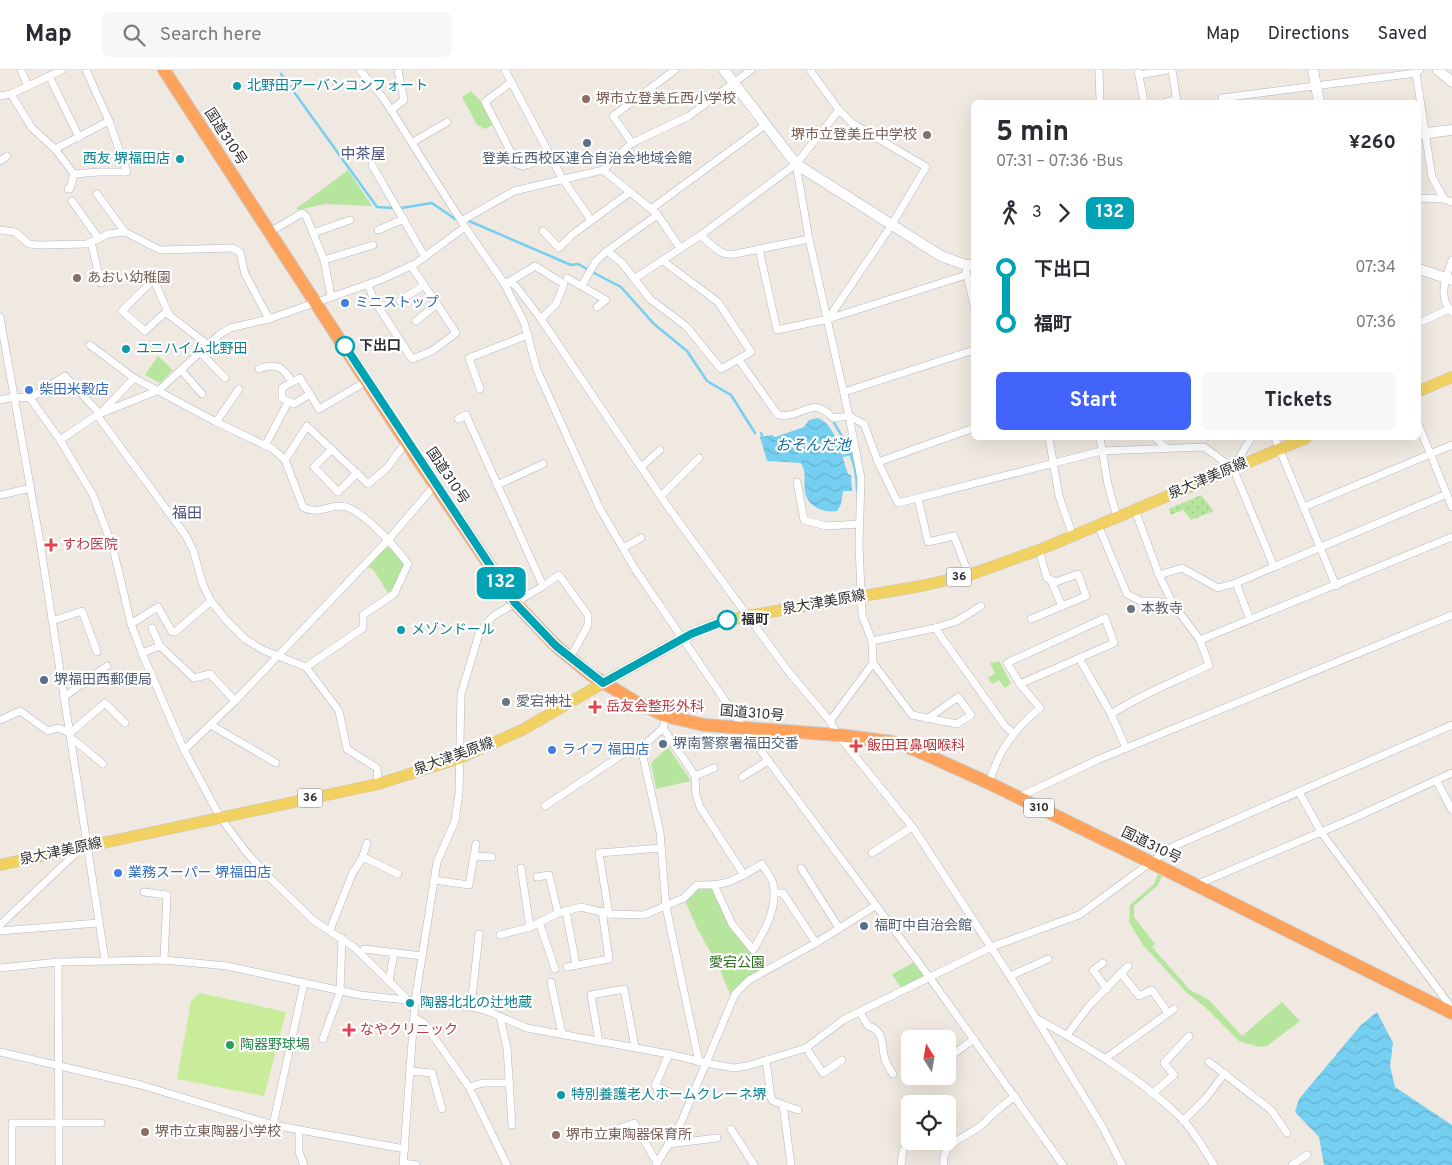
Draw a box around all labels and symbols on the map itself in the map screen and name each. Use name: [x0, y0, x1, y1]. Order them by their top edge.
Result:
place label: 北野田アーバンコンフォート: [247, 77, 428, 95]
marker: 北野田アーバンコンフォート: [231, 80, 243, 92]
place label: 堺市立登美丘西小学校: [596, 91, 736, 108]
marker: 堺市立登美丘西小学校: [580, 93, 592, 105]
street label: 国道310号: [200, 105, 250, 169]
place label: 堺市立登美丘中学校: [791, 127, 917, 144]
marker: 堺市立登美丘中学校: [921, 129, 933, 141]
marker: 登美丘西校区連合自治会地域会館: [581, 137, 593, 149]
district label: 中茶屋: [340, 146, 386, 165]
place label: 西友 堺福田店: [83, 151, 170, 168]
place label: 登美丘西校区連合自治会地域会館: [482, 151, 692, 168]
marker: 西友 堺福田店: [174, 153, 186, 165]
place label: あおい幼稚園: [87, 270, 171, 287]
marker: あおい幼稚園: [71, 272, 83, 284]
place label: ミニストップ: [355, 295, 439, 312]
marker: ミニストップ: [339, 297, 351, 309]
marker: 下出口: [335, 336, 355, 356]
place label: 下出口: [359, 338, 401, 355]
place label: ユニハイム北野田: [136, 340, 247, 358]
marker: ユニハイム北野田: [120, 343, 132, 355]
place label: 柴田米穀店: [39, 382, 109, 399]
marker: 柴田米穀店: [23, 384, 35, 396]
water label: おそんだ池: [775, 437, 852, 456]
street label: 国道310号: [422, 444, 472, 508]
street label: 泉大津美原線: [1166, 454, 1250, 503]
district label: 福田: [172, 505, 202, 524]
place label: すわ医院: [62, 537, 118, 554]
marker: すわ医院: [44, 538, 58, 552]
line badge: 132: [472, 567, 530, 599]
road number: 36: [946, 568, 972, 586]
street label: 泉大津美原線: [781, 586, 867, 619]
place label: 本教寺: [1141, 601, 1183, 618]
marker: 本教寺: [1125, 603, 1137, 615]
marker: 福町: [717, 610, 737, 630]
place label: 福町: [741, 612, 769, 629]
place label: メゾンドール: [411, 622, 495, 639]
marker: メゾンドール: [395, 624, 407, 636]
place label: 堺福田西郵便局: [54, 672, 152, 689]
marker: 堺福田西郵便局: [38, 674, 50, 686]
place label: 愛宕神社: [516, 694, 572, 711]
marker: 愛宕神社: [500, 696, 512, 708]
place label: 岳友会整形外科: [606, 698, 704, 716]
marker: 岳友会整形外科: [588, 700, 602, 714]
street label: 国道310号: [719, 703, 785, 725]
street label: 泉大津美原線: [411, 734, 496, 779]
place label: 堺南警察署福田交番: [673, 736, 799, 753]
marker: 堺南警察署福田交番: [657, 738, 669, 750]
place label: 飯田耳鼻咽喉科: [867, 738, 965, 755]
marker: 飯田耳鼻咽喉科: [849, 739, 863, 753]
place label: ライフ 福田店: [562, 742, 649, 759]
marker: ライフ 福田店: [546, 744, 558, 756]
road number: 36: [298, 788, 322, 808]
road number: 310: [1024, 798, 1054, 818]
street label: 国道310号: [1118, 824, 1184, 868]
street label: 泉大津美原線: [18, 834, 104, 869]
place label: 業務スーパー 堺福田店: [128, 865, 271, 882]
marker: 業務スーパー 堺福田店: [112, 867, 124, 879]
place label: 福町中自治会館: [874, 918, 972, 935]
marker: 福町中自治会館: [858, 920, 870, 932]
park label: 愛宕公園: [709, 955, 765, 972]
place label: 陶器北北の辻地蔵: [420, 994, 532, 1012]
marker: 陶器北北の辻地蔵: [404, 997, 416, 1009]
place label: なやクリニック: [360, 1022, 458, 1039]
marker: なやクリニック: [342, 1023, 356, 1037]
north arrow: [901, 1030, 956, 1085]
place label: 陶器野球場: [240, 1037, 310, 1054]
marker: 陶器野球場: [224, 1039, 236, 1051]
place label: 特別養護老人ホームクレーネ堺: [571, 1087, 767, 1104]
marker: 特別養護老人ホームクレーネ堺: [555, 1089, 567, 1101]
place label: 堺市立東陶器小学校: [155, 1124, 281, 1141]
marker: 堺市立東陶器小学校: [139, 1126, 151, 1138]
place label: 堺市立東陶器保育所: [566, 1127, 692, 1144]
marker: 堺市立東陶器保育所: [550, 1129, 562, 1141]

